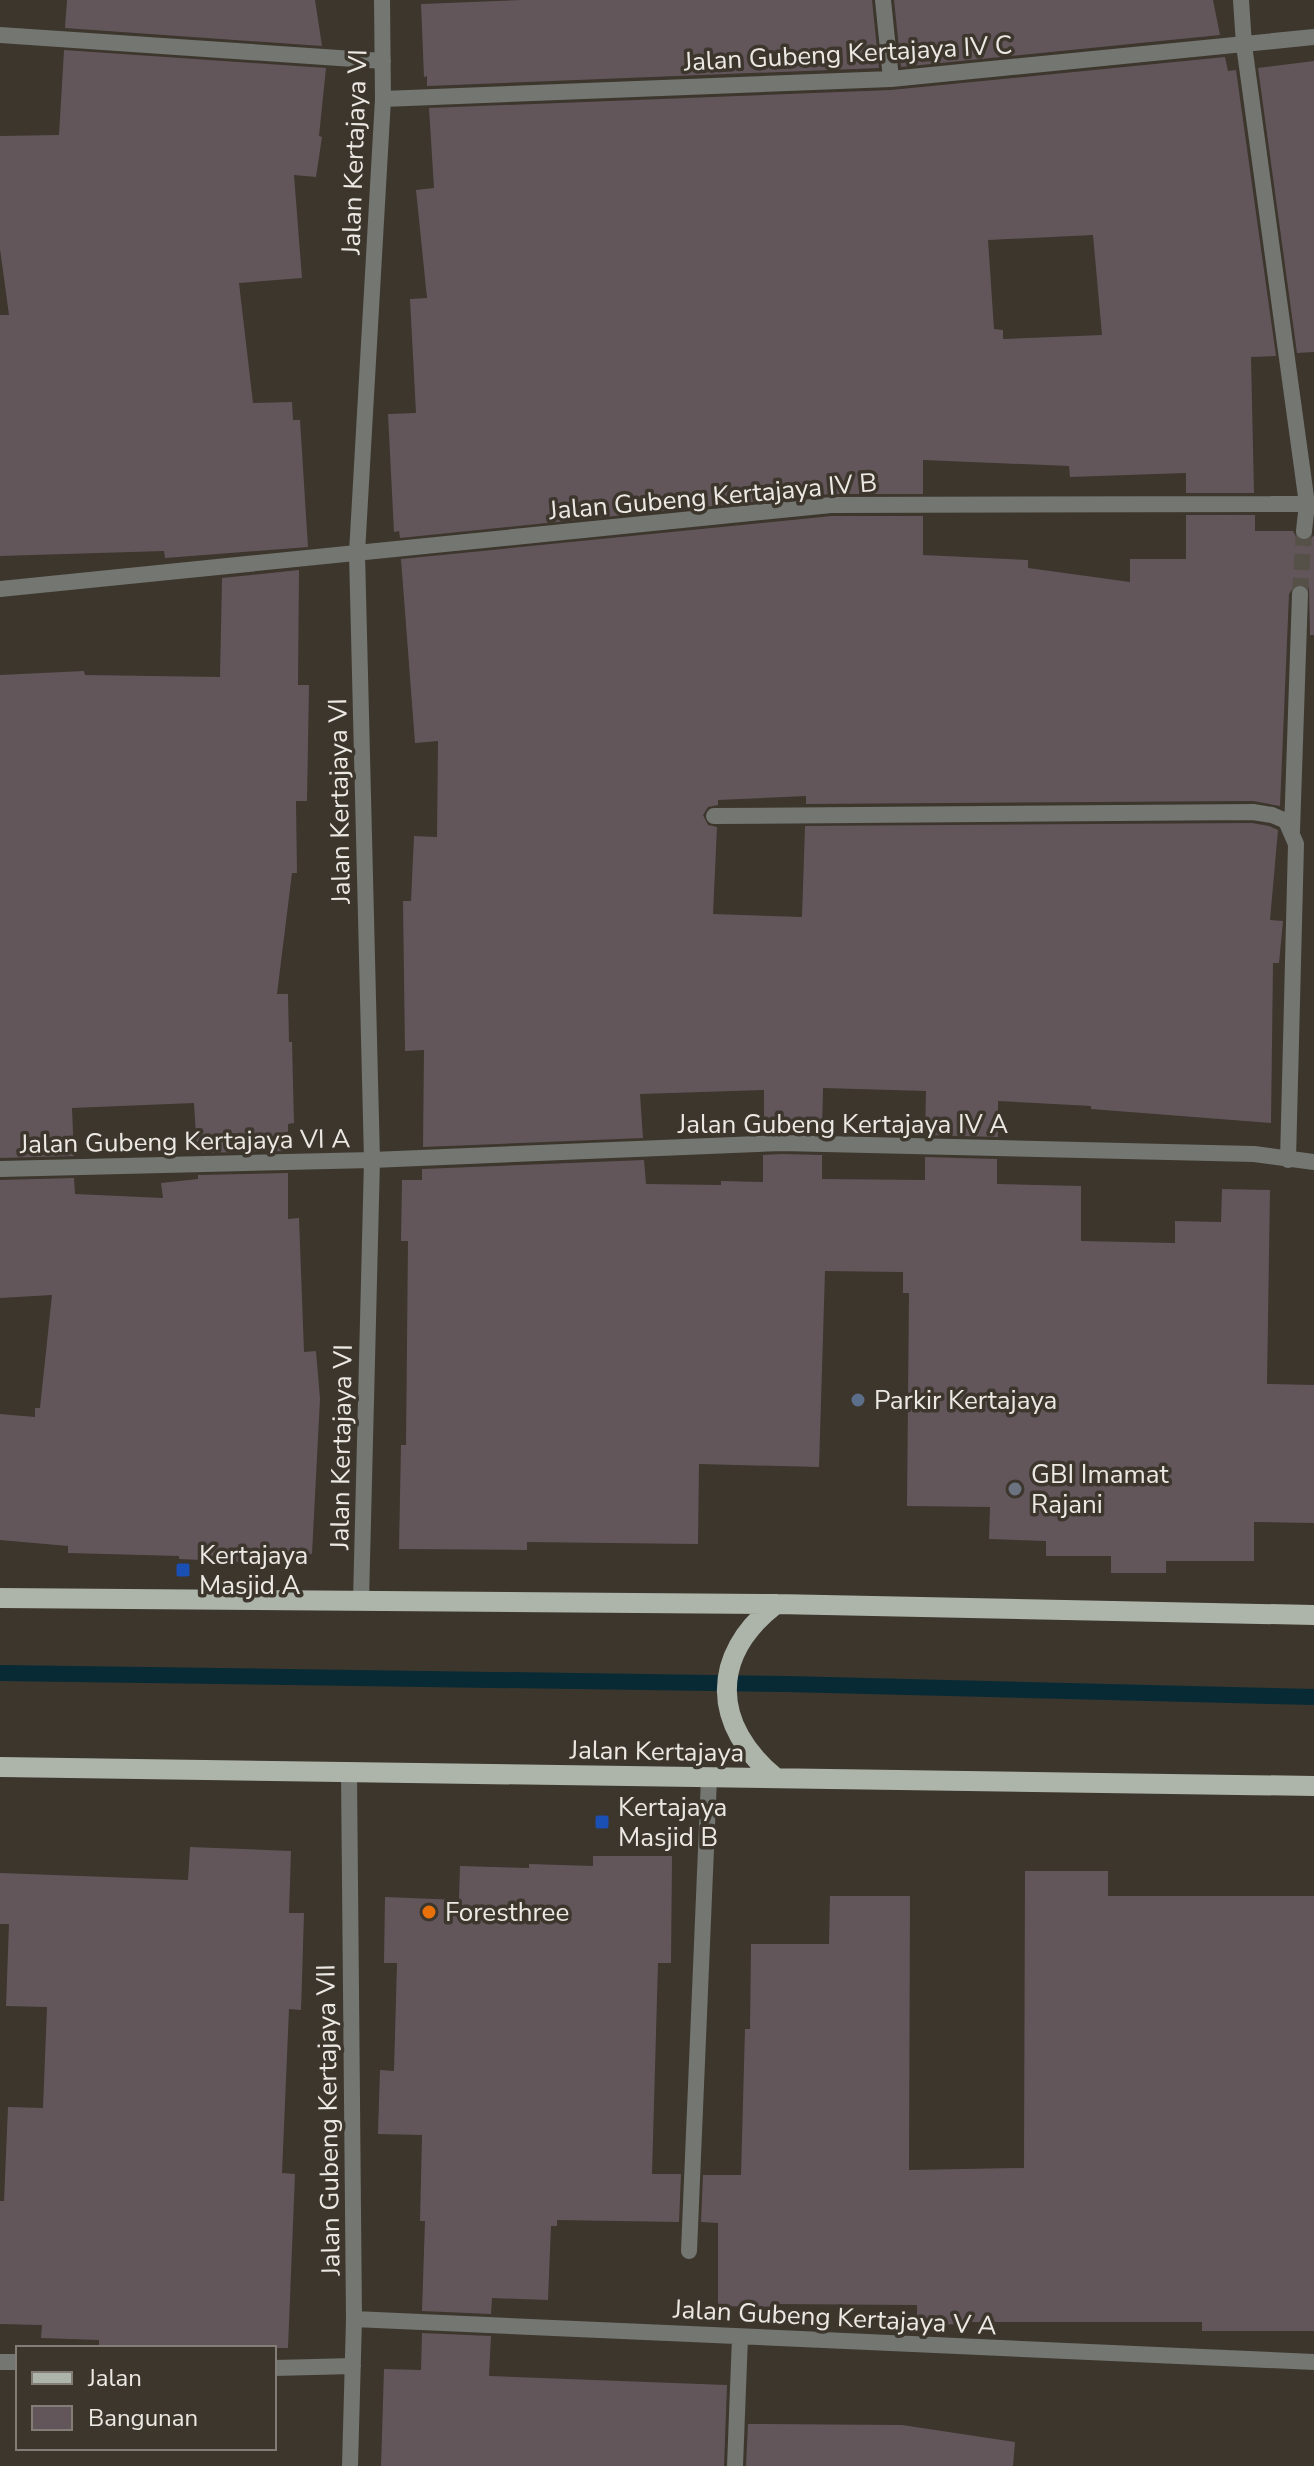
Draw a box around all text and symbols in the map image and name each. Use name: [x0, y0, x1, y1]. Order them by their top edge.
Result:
street label: Jalan Gubeng Kertajaya IV C: [682, 27, 1013, 80]
street label: Jalan Kertajaya VI: [333, 49, 376, 256]
street label: Jalan Gubeng Kertajaya IV B: [547, 465, 878, 528]
street label: Jalan Kertajaya VI: [320, 698, 359, 905]
street label: Jalan Gubeng Kertajaya IV A: [677, 1107, 1008, 1142]
street label: Jalan Gubeng Kertajaya VI A: [18, 1121, 351, 1162]
street label: Jalan Kertajaya VI: [322, 1344, 361, 1551]
place label: Parkir Kertajaya: [874, 1383, 1057, 1418]
marker: Parkir Kertajaya: [849, 1391, 867, 1409]
place label: GBI Imamat Rajani: [1031, 1457, 1170, 1522]
marker: GBI Imamat Rajani: [1006, 1480, 1024, 1498]
place label: Kertajaya Masjid A: [199, 1538, 308, 1603]
marker: Kertajaya Masjid A: [174, 1561, 192, 1579]
street label: Jalan Kertajaya: [568, 1732, 745, 1771]
place label: Kertajaya Masjid B: [618, 1790, 727, 1855]
marker: Kertajaya Masjid B: [593, 1813, 611, 1831]
place label: Foresthree: [445, 1895, 569, 1930]
marker: Foresthree: [420, 1903, 438, 1921]
street label: Jalan Gubeng Kertajaya VII: [308, 1964, 349, 2277]
street label: Jalan Gubeng Kertajaya V A: [671, 2291, 998, 2343]
legend: [16, 2346, 276, 2450]
text: Jalan: [87, 2362, 142, 2394]
text: Bangunan: [88, 2402, 198, 2434]

